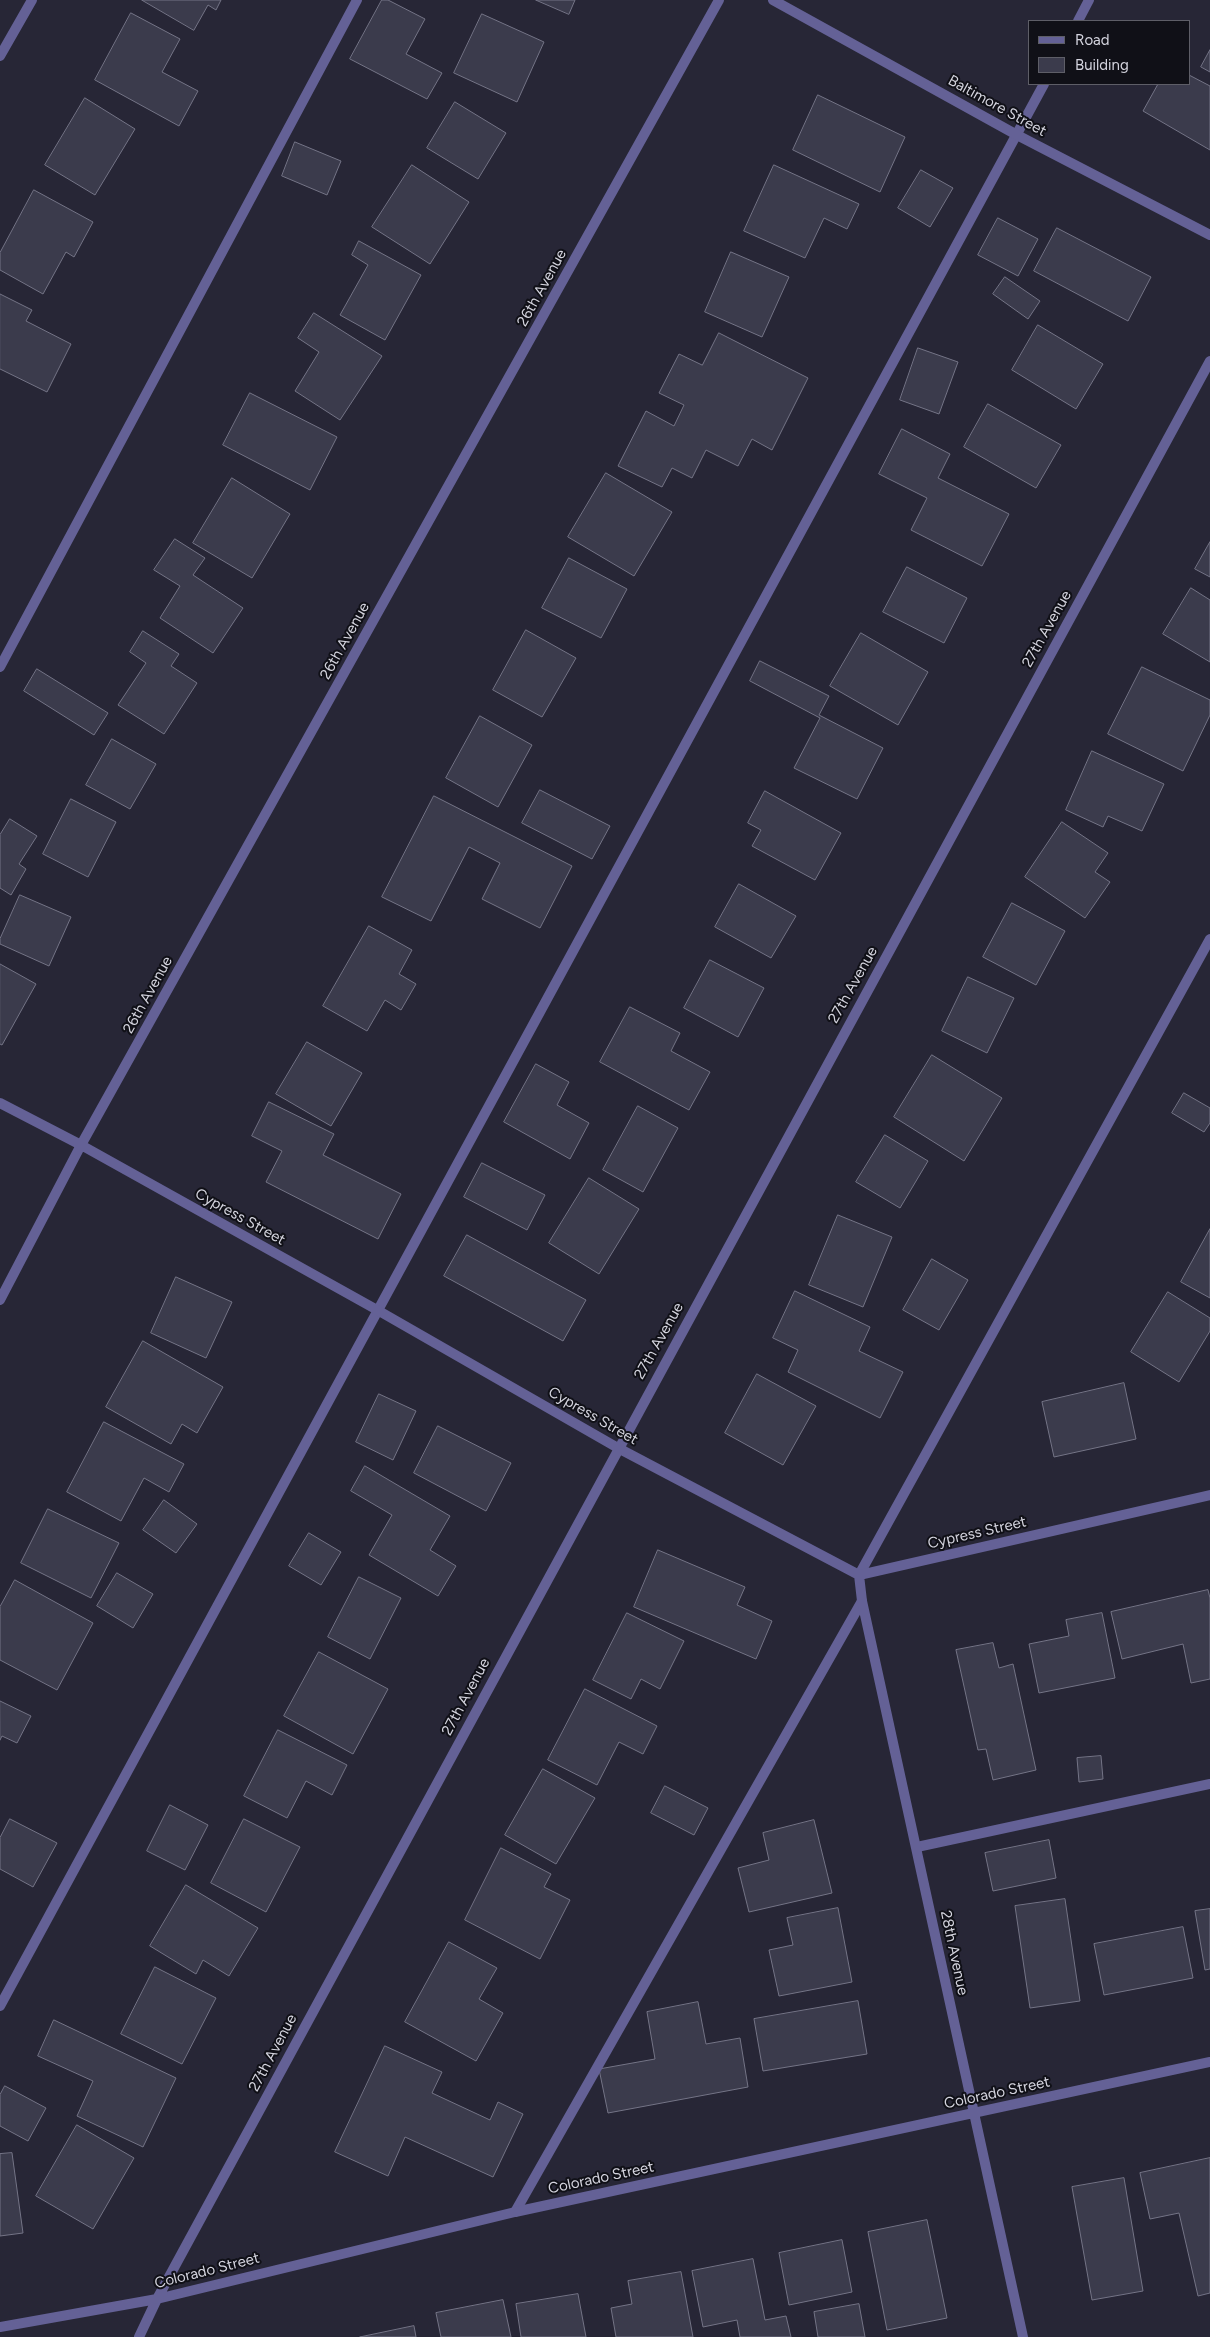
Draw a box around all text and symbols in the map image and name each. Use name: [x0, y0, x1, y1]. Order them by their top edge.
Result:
legend: [1028, 20, 1190, 85]
text: Road: [1075, 31, 1110, 49]
text: Building: [1075, 56, 1129, 74]
street label: Baltimore Street: [945, 72, 1049, 140]
street label: 26th Avenue: [513, 246, 571, 330]
street label: 27th Avenue: [1019, 588, 1075, 670]
street label: 26th Avenue: [316, 599, 374, 683]
street label: 27th Avenue: [825, 944, 881, 1026]
street label: 26th Avenue: [119, 953, 177, 1037]
street label: Cypress Street: [192, 1185, 288, 1249]
street label: 27th Avenue: [631, 1300, 687, 1382]
street label: Cypress Street: [545, 1383, 641, 1449]
street label: Cypress Street: [926, 1513, 1028, 1553]
street label: 27th Avenue: [438, 1655, 494, 1739]
street label: 28th Avenue: [936, 1909, 972, 1997]
street label: 27th Avenue: [245, 2011, 301, 2095]
street label: Colorado Street: [943, 2073, 1051, 2113]
street label: Colorado Street: [547, 2158, 655, 2198]
street label: Colorado Street: [153, 2249, 261, 2293]

